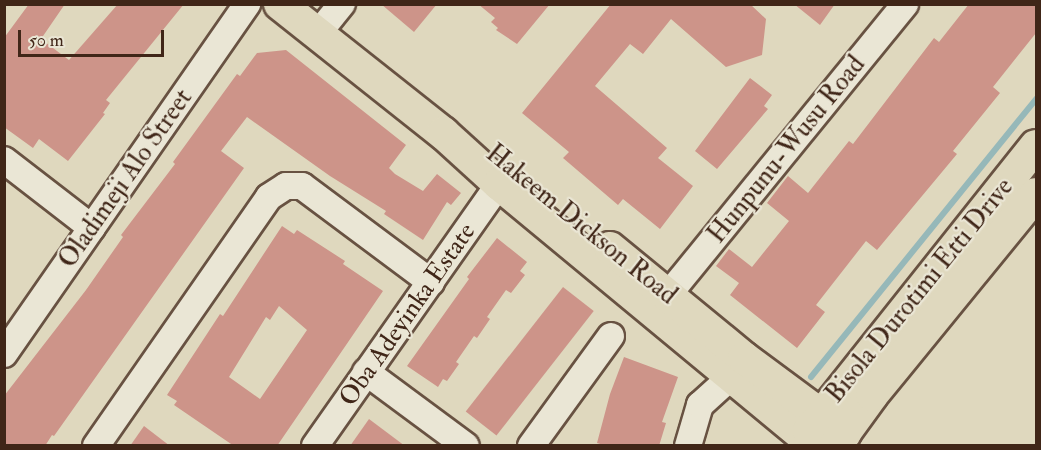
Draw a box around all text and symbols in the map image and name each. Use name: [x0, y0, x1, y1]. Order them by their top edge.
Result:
scale bar: [21, 18, 166, 56]
text: 50 m: [29, 29, 64, 52]
street label: Hunpunu-Wusu Road: [702, 50, 872, 250]
street label: Oladimeji Alo Street: [53, 84, 199, 274]
street label: Hakeem Dickson Road: [479, 138, 683, 312]
street label: Bisola Durotimi Etti Drive: [820, 172, 1020, 410]
street label: Oba Adeyinka Estate: [333, 217, 483, 413]

